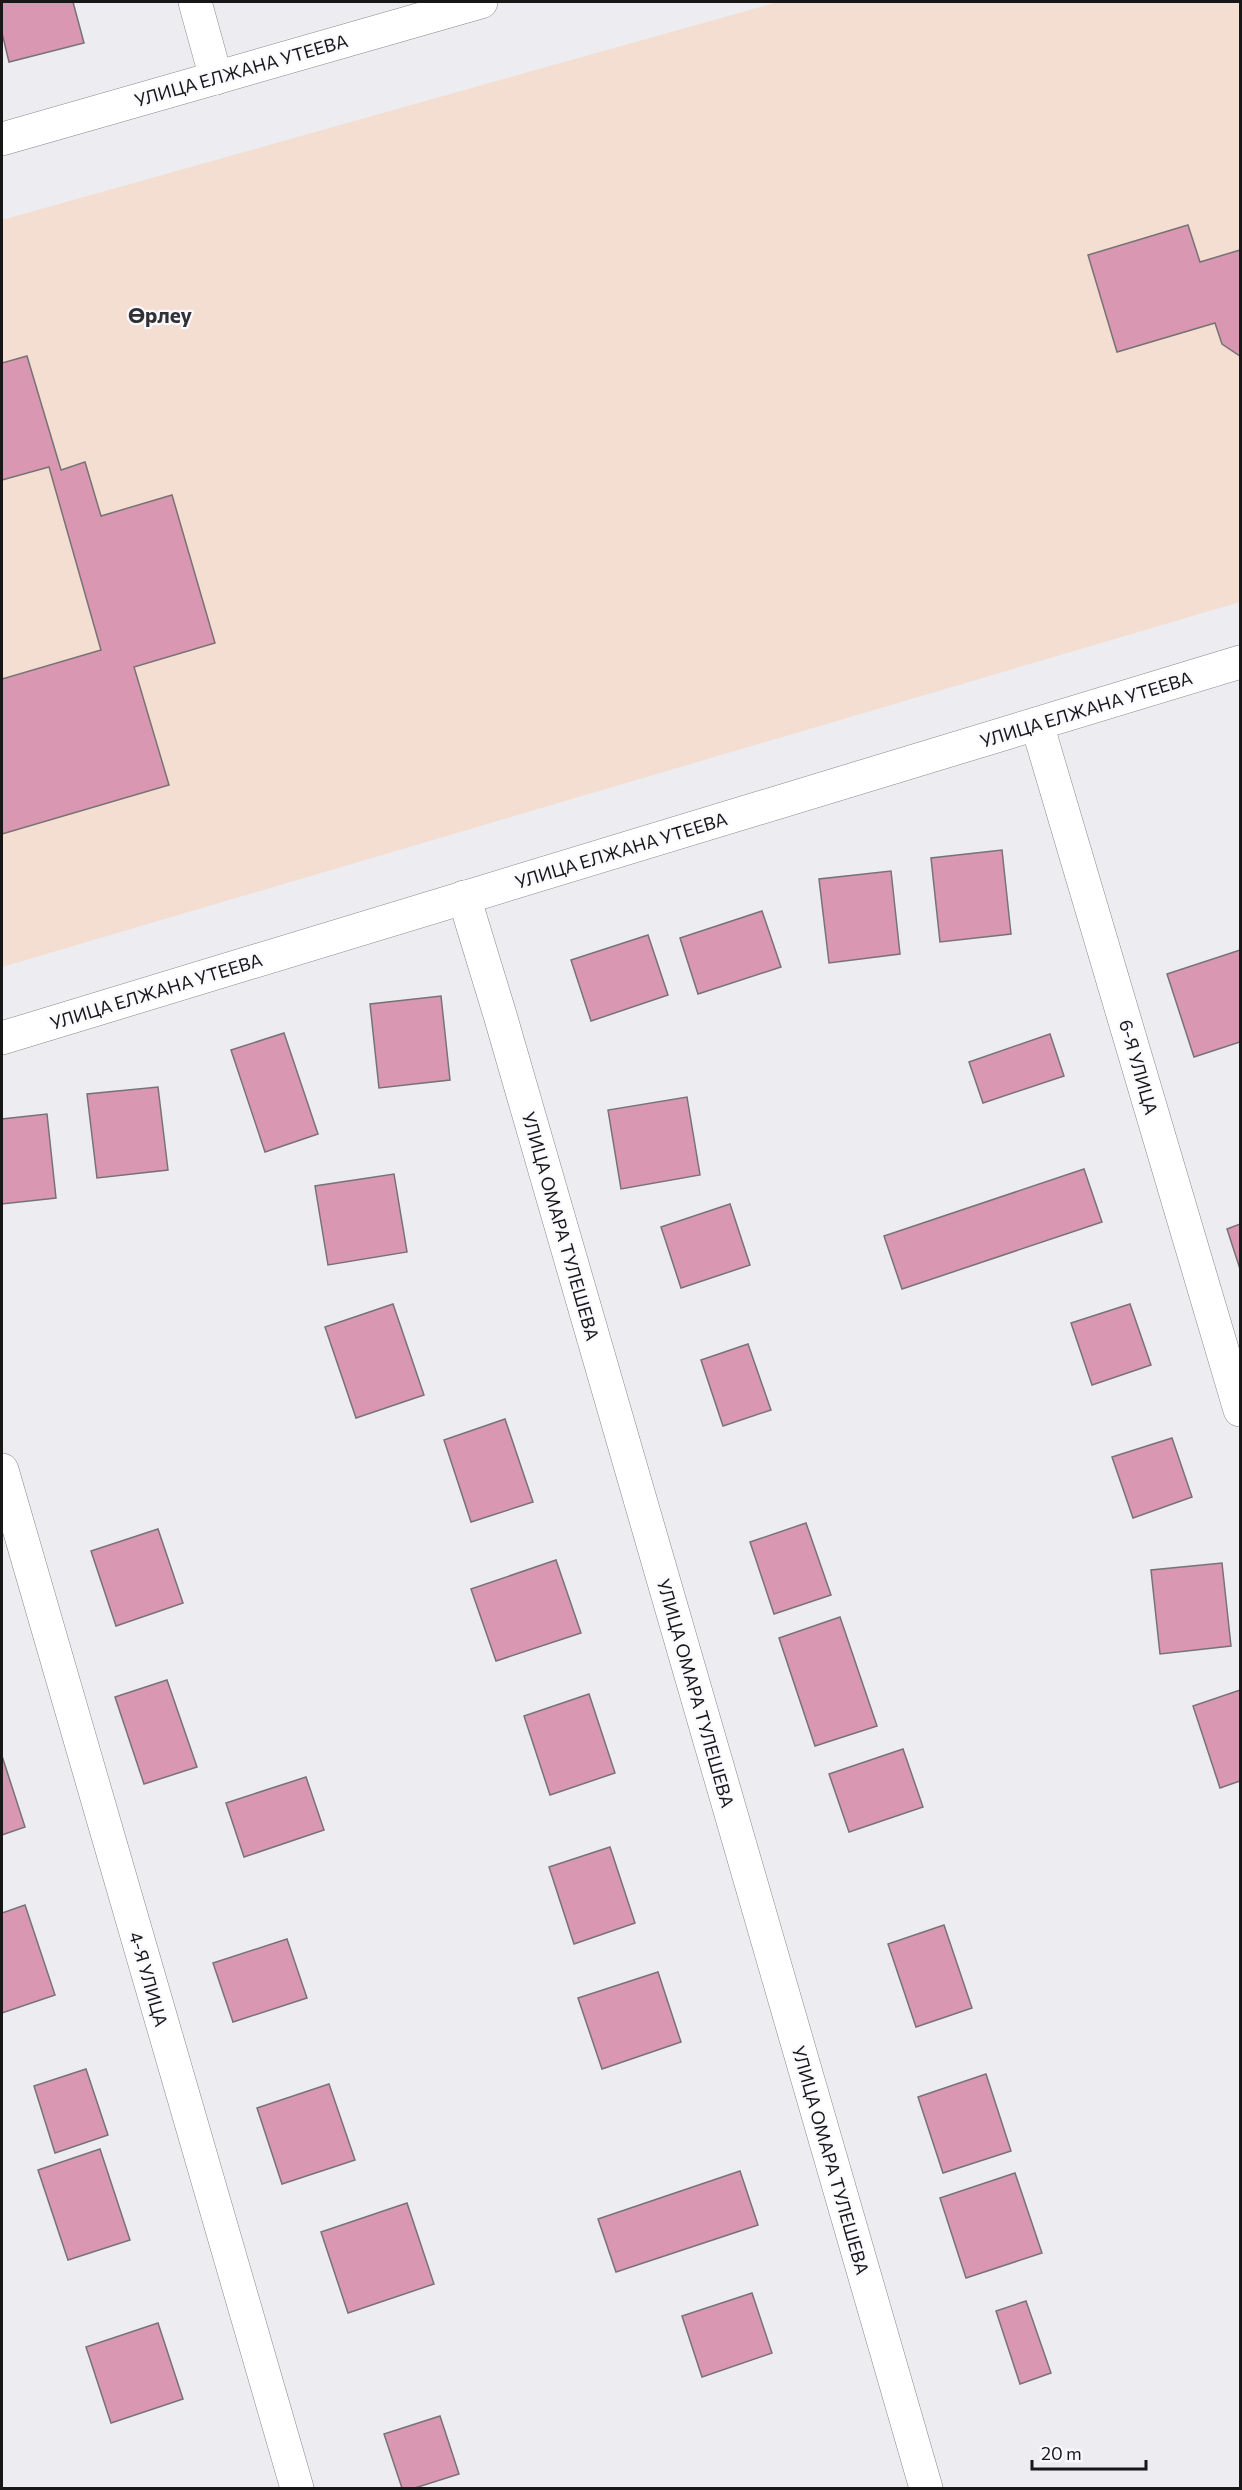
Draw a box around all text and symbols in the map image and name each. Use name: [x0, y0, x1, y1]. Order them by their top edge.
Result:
street label: УЛИЦА ЕЛЖАНА УТЕЕВА: [132, 29, 350, 111]
district label: Өрлеу: [128, 302, 193, 327]
street label: УЛИЦА ЕЛЖАНА УТЕЕВА: [977, 666, 1195, 752]
street label: УЛИЦА ЕЛЖАНА УТЕЕВА: [512, 807, 730, 893]
street label: УЛИЦА ЕЛЖАНА УТЕЕВА: [47, 948, 265, 1034]
street label: 6-Я УЛИЦА: [1115, 1017, 1163, 1117]
street label: УЛИЦА ОМАРА ТУЛЕШЕВА: [518, 1109, 604, 1343]
street label: УЛИЦА ОМАРА ТУЛЕШЕВА: [653, 1576, 739, 1810]
street label: 4-Я УЛИЦА: [125, 1929, 173, 2029]
street label: УЛИЦА ОМАРА ТУЛЕШЕВА: [788, 2043, 874, 2277]
scale bar: [1032, 2433, 1146, 2471]
text: 20 m: [1041, 2442, 1082, 2464]

